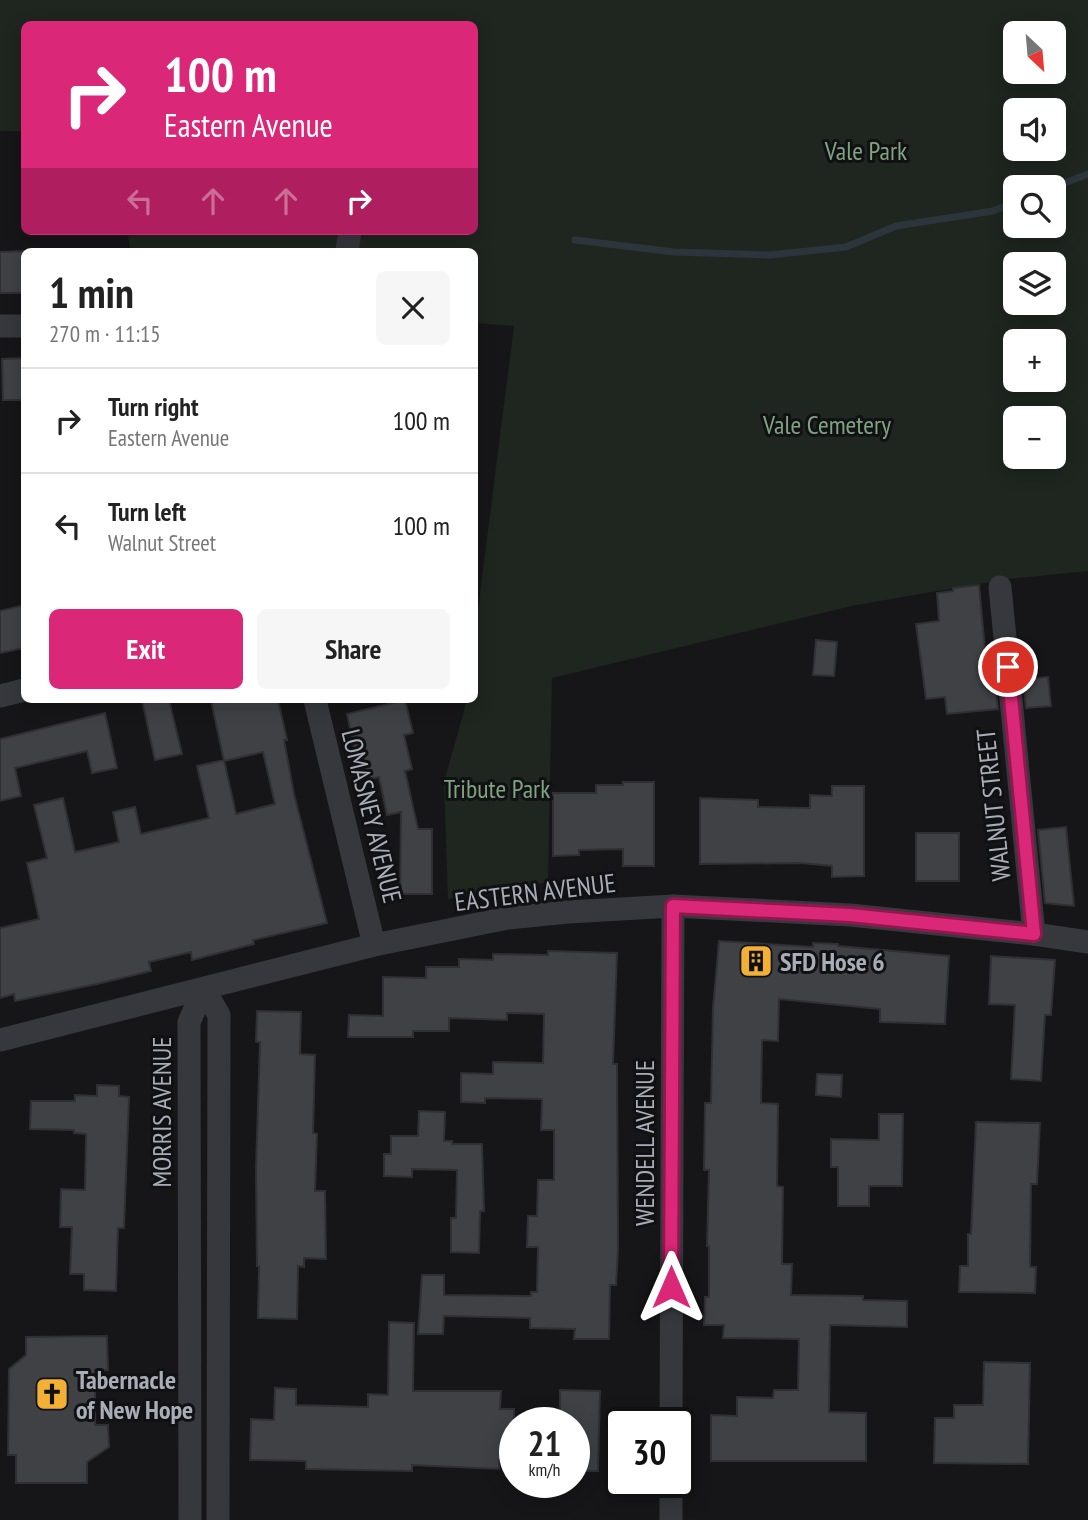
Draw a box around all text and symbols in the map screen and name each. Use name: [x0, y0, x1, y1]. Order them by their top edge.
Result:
north arrow: [1003, 21, 1066, 84]
map controls: [1003, 21, 1066, 469]
text: 100 m: [164, 42, 277, 106]
icon: right: [49, 49, 140, 140]
button: sound: [1003, 98, 1066, 161]
text: Eastern Avenue: [164, 104, 333, 146]
park label: Vale Park: [824, 134, 907, 167]
button: search: [1003, 175, 1066, 238]
icon: left: [121, 182, 159, 220]
icon: ahead: [194, 182, 232, 220]
icon: ahead: [267, 182, 305, 220]
icon: right: [340, 182, 378, 220]
button: layers: [1003, 252, 1066, 315]
text: 1 min: [49, 265, 134, 320]
button: close: [376, 271, 450, 345]
text: 270 m · 11:15: [49, 319, 161, 348]
button: +: [1003, 329, 1066, 392]
text: Turn right: [108, 390, 199, 423]
icon: right: [49, 402, 87, 440]
text: 100 m: [392, 404, 450, 437]
button: −: [1003, 406, 1066, 469]
park label: Vale Cemetery: [762, 408, 891, 441]
text: Eastern Avenue: [108, 423, 229, 452]
text: Turn left: [108, 495, 186, 528]
icon: left: [49, 507, 87, 545]
text: 100 m: [392, 509, 450, 542]
text: Walnut Street: [108, 528, 216, 557]
button: Exit: [49, 609, 243, 689]
button: Share: [257, 609, 450, 689]
pin: [978, 637, 1038, 697]
icon: arrive: [989, 648, 1027, 686]
street label: LOMASNEY AVENUE: [334, 726, 410, 906]
street label: WALNUT STREET: [969, 727, 1017, 883]
park label: Tribute Park: [444, 772, 550, 805]
street label: EASTERN AVENUE: [453, 866, 617, 918]
building icon: SFD Hose 6: [737, 942, 775, 980]
place label: SFD Hose 6: [780, 945, 885, 978]
street label: MORRIS AVENUE: [145, 1037, 178, 1187]
street label: WENDELL AVENUE: [628, 1060, 661, 1226]
position arrow: [634, 1250, 708, 1324]
place label: Tabernacle of New Hope: [76, 1363, 193, 1426]
church icon: Tabernacle of New Hope: [33, 1375, 71, 1413]
speed limit sign: 30: [604, 1407, 695, 1498]
text: 21: [528, 1420, 561, 1466]
text: km/h: [529, 1458, 560, 1481]

